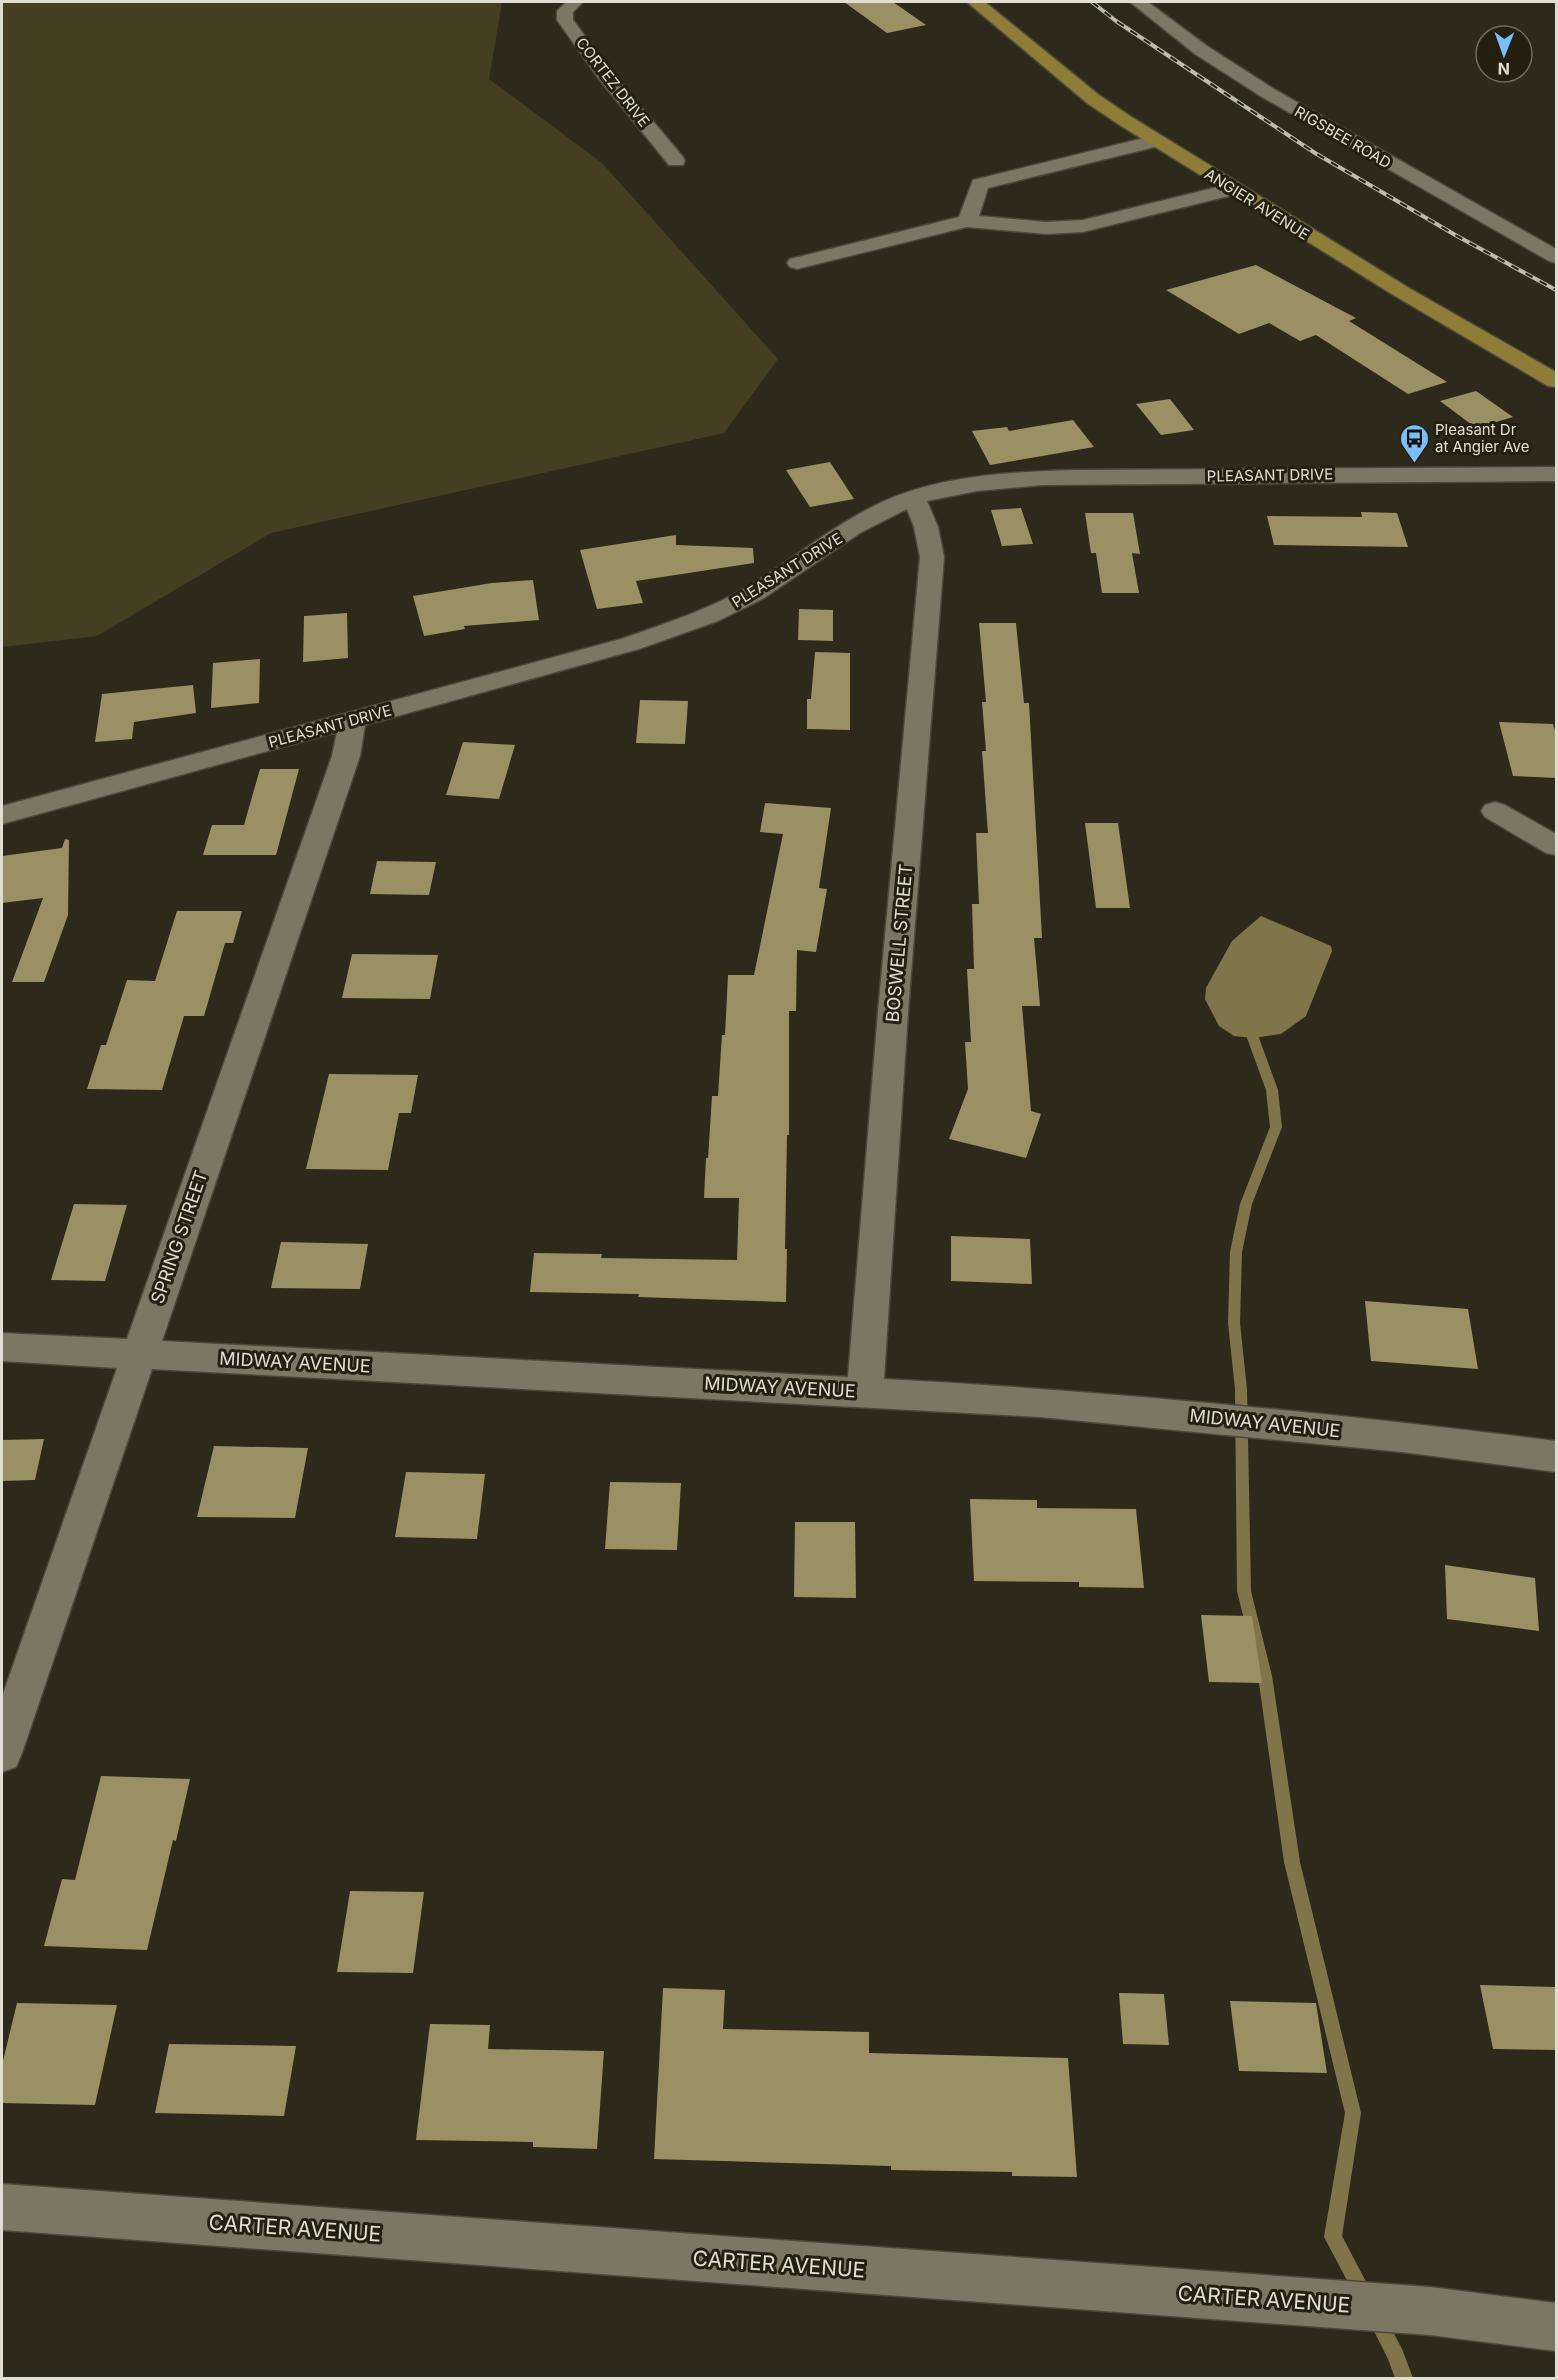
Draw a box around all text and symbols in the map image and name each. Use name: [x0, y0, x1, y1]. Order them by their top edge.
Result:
north arrow: [1474, 24, 1534, 84]
street label: CORTEZ DRIVE: [572, 33, 654, 131]
text: N: [1497, 59, 1510, 79]
street label: RIGSBEE ROAD: [1291, 102, 1395, 172]
street label: ANGIER AVENUE: [1201, 164, 1313, 244]
place label: Pleasant Dr at Angier Ave: [1435, 420, 1529, 456]
bus stop icon: Pleasant Dr at Angier Ave: [1398, 422, 1430, 464]
street label: PLEASANT DRIVE: [1207, 464, 1333, 486]
street label: PLEASANT DRIVE: [728, 528, 846, 612]
street label: PLEASANT DRIVE: [266, 700, 394, 752]
street label: BOSWELL STREET: [882, 863, 916, 1023]
street label: SPRING STREET: [146, 1168, 212, 1306]
street label: MIDWAY AVENUE: [219, 1348, 371, 1376]
street label: MIDWAY AVENUE: [704, 1373, 856, 1401]
street label: MIDWAY AVENUE: [1189, 1405, 1341, 1441]
street label: CARTER AVENUE: [208, 2210, 382, 2246]
street label: CARTER AVENUE: [692, 2246, 866, 2282]
street label: CARTER AVENUE: [1177, 2281, 1351, 2317]

